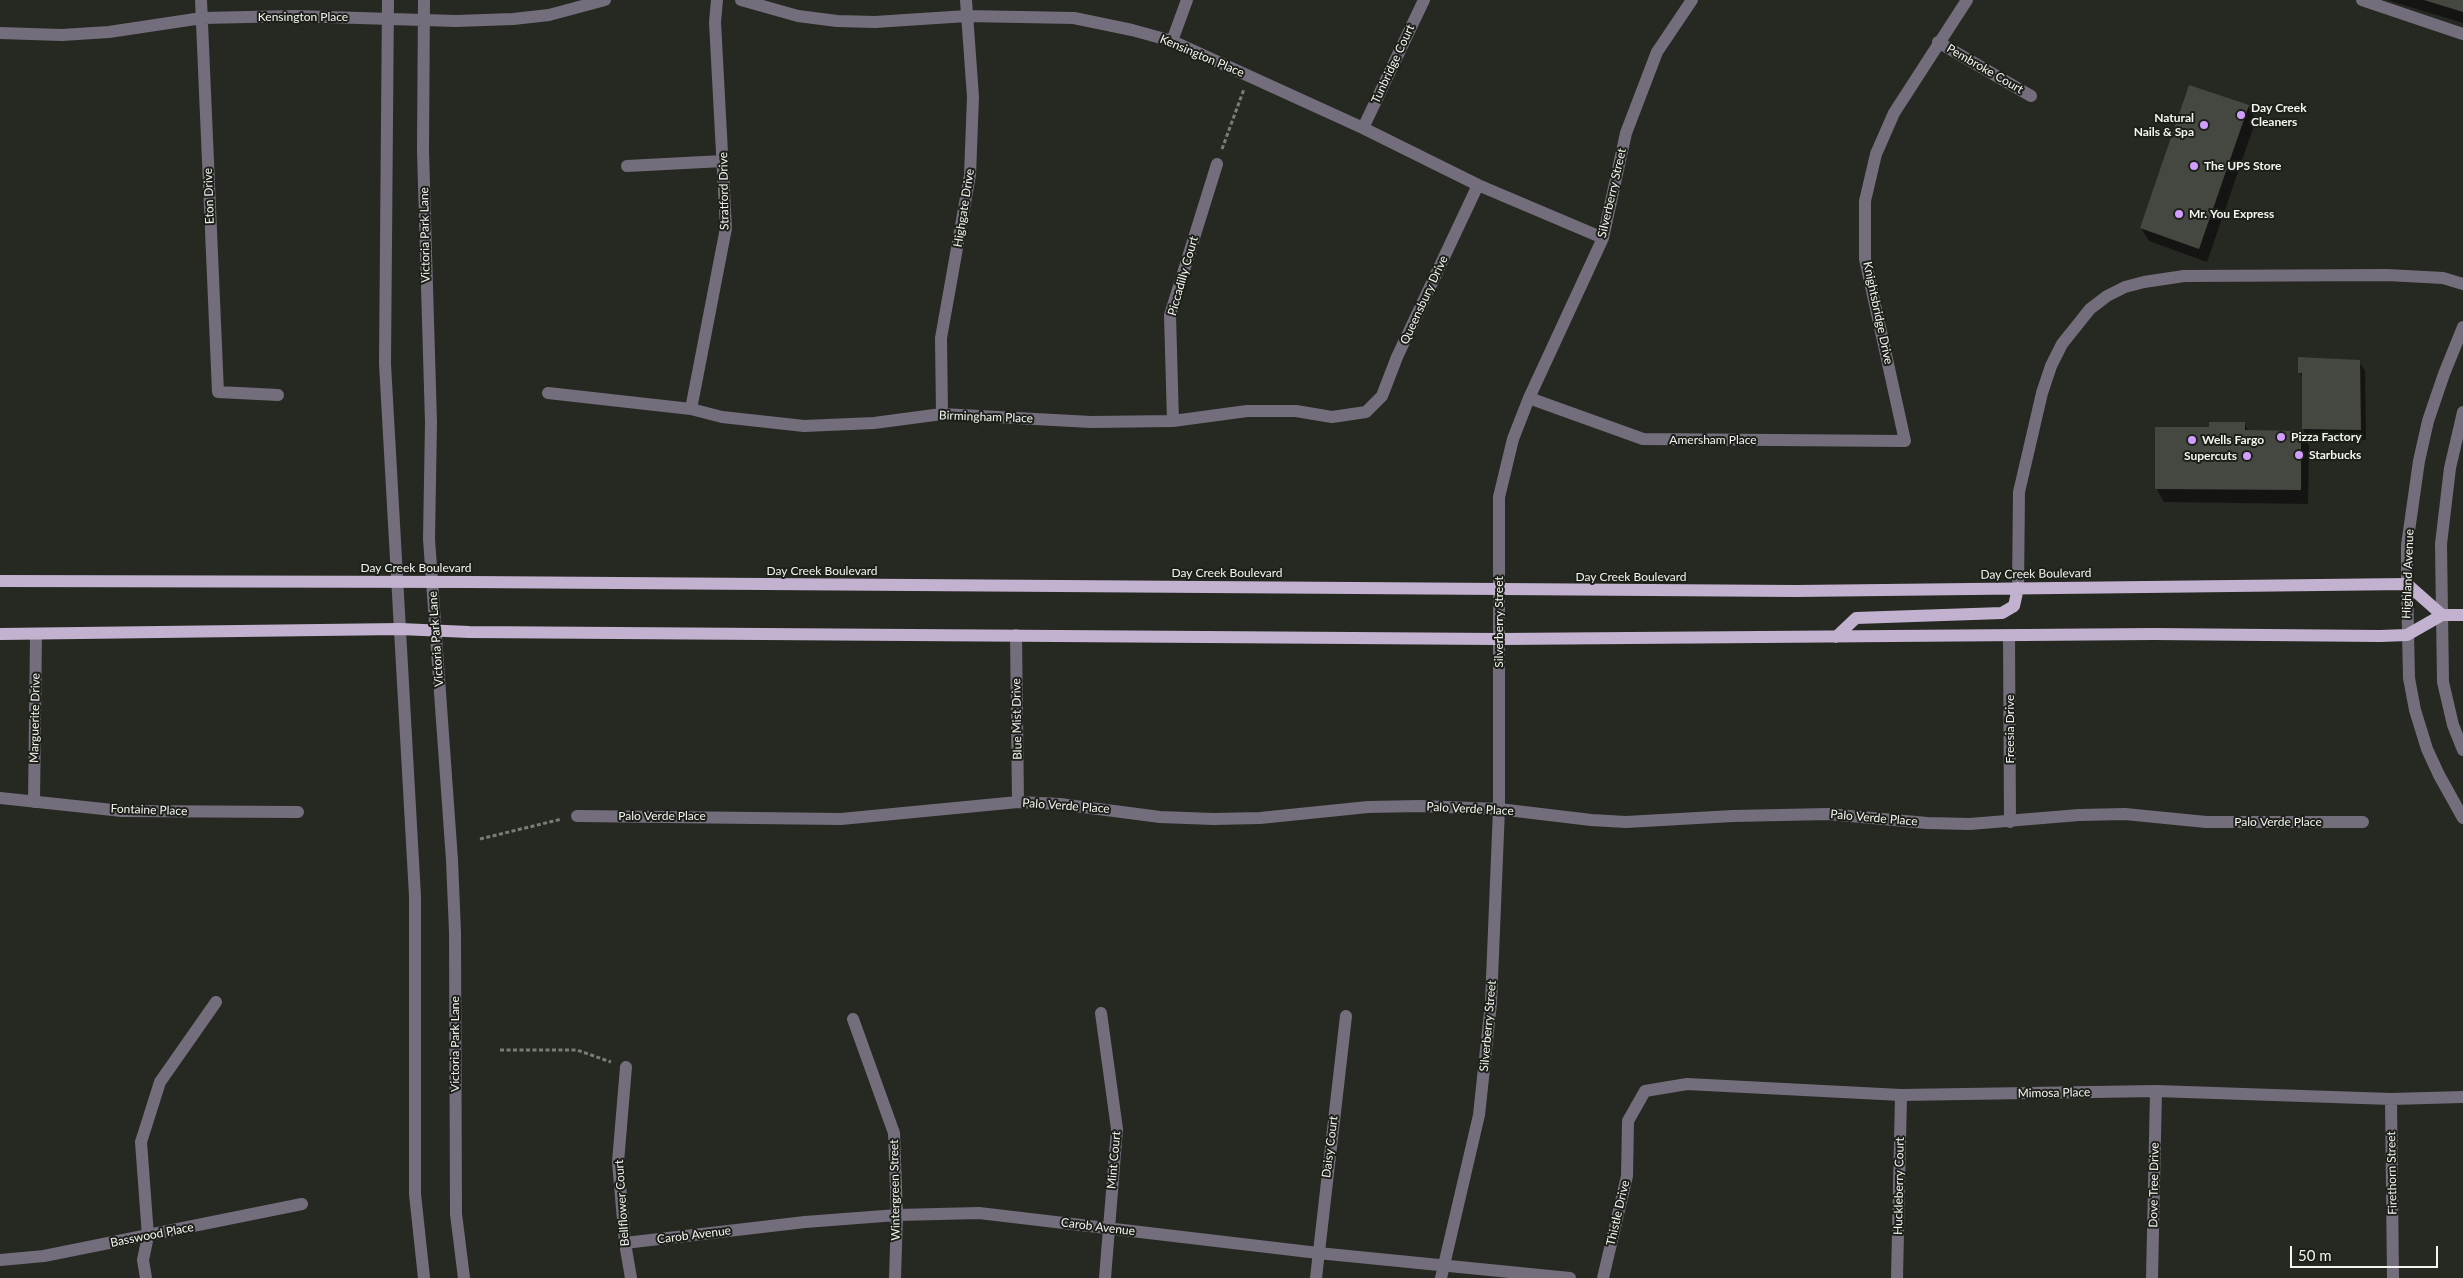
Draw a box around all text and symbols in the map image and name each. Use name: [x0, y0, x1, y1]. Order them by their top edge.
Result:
street label: Kensington Place: [258, 10, 348, 24]
street label: Tunbridge Court: [1368, 22, 1418, 106]
street label: Kensington Place: [1158, 32, 1246, 80]
street label: Pembroke Court: [1944, 41, 2026, 97]
place label: Day Creek Cleaners: [2251, 101, 2307, 129]
marker: Day Creek Cleaners: [2235, 109, 2247, 121]
place label: Natural Nails & Spa: [2134, 111, 2194, 139]
marker: Natural Nails & Spa: [2198, 119, 2210, 131]
street label: Silverberry Street: [1595, 147, 1629, 239]
street label: Stratford Drive: [716, 152, 732, 230]
place label: The UPS Store: [2204, 159, 2281, 173]
marker: The UPS Store: [2188, 160, 2200, 172]
street label: Eton Drive: [201, 168, 217, 224]
street label: Highgate Drive: [951, 168, 977, 248]
street label: Victoria Park Lane: [417, 187, 433, 283]
place label: Mr. You Express: [2189, 207, 2274, 221]
marker: Mr. You Express: [2173, 208, 2185, 220]
street label: Piccadilly Court: [1165, 235, 1201, 317]
street label: Queensbury Drive: [1397, 253, 1451, 347]
street label: Knightsbridge Drive: [1860, 260, 1896, 366]
street label: Birmingham Place: [939, 408, 1033, 426]
place label: Pizza Factory: [2291, 430, 2361, 444]
marker: Pizza Factory: [2275, 431, 2287, 443]
street label: Amersham Place: [1669, 433, 1757, 447]
place label: Wells Fargo: [2202, 433, 2264, 447]
marker: Wells Fargo: [2186, 434, 2198, 446]
place label: Starbucks: [2309, 448, 2361, 462]
place label: Supercuts: [2184, 449, 2237, 463]
marker: Starbucks: [2293, 449, 2305, 461]
marker: Supercuts: [2241, 450, 2253, 462]
street label: Highland Avenue: [2399, 529, 2417, 619]
street label: Day Creek Boulevard: [360, 561, 472, 575]
street label: Day Creek Boulevard: [766, 564, 878, 578]
street label: Day Creek Boulevard: [1171, 566, 1283, 580]
street label: Day Creek Boulevard: [1980, 566, 2092, 582]
street label: Day Creek Boulevard: [1575, 570, 1687, 584]
street label: Silverberry Street: [1492, 576, 1506, 668]
street label: Victoria Park Lane: [425, 591, 447, 687]
street label: Marguerite Drive: [27, 673, 43, 763]
street label: Blue Mist Drive: [1009, 678, 1025, 760]
street label: Freesia Drive: [2003, 695, 2017, 763]
street label: Palo Verde Place: [1022, 796, 1110, 816]
street label: Palo Verde Place: [1426, 800, 1514, 818]
street label: Fontaine Place: [110, 801, 188, 819]
street label: Palo Verde Place: [1830, 807, 1918, 829]
street label: Palo Verde Place: [618, 809, 706, 823]
street label: Palo Verde Place: [2234, 815, 2322, 829]
street label: Silverberry Street: [1477, 980, 1499, 1072]
street label: Victoria Park Lane: [448, 996, 462, 1092]
street label: Mimosa Place: [2017, 1085, 2091, 1101]
street label: Daisy Court: [1319, 1115, 1341, 1179]
street label: Mint Court: [1104, 1130, 1124, 1190]
street label: Firethorn Street: [2384, 1131, 2400, 1215]
street label: Huckleberry Court: [1891, 1137, 1907, 1235]
street label: Wintergreen Street: [887, 1139, 903, 1241]
street label: Dove Tree Drive: [2146, 1142, 2162, 1228]
street label: Bellflower Court: [612, 1159, 632, 1247]
street label: Thistle Drive: [1603, 1179, 1633, 1247]
street label: Carob Avenue: [1060, 1215, 1136, 1239]
street label: Basswood Place: [109, 1220, 195, 1250]
street label: Carob Avenue: [656, 1223, 732, 1247]
scale bar: [2293, 1236, 2440, 1268]
text: 50 m: [2298, 1246, 2332, 1264]

